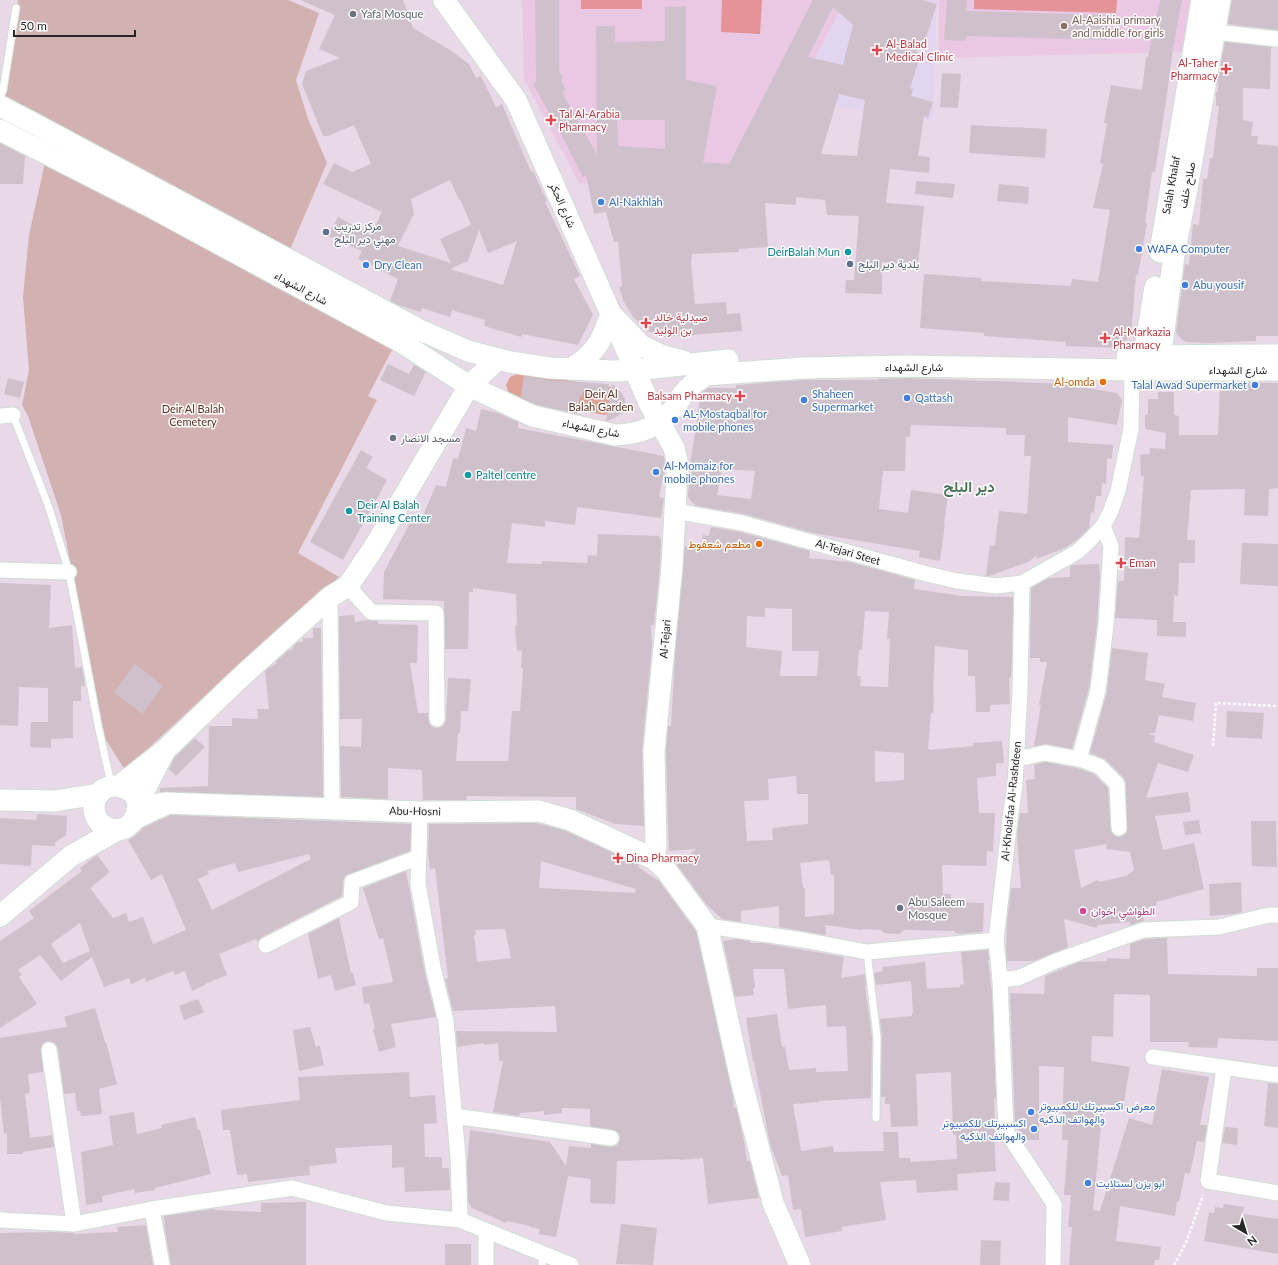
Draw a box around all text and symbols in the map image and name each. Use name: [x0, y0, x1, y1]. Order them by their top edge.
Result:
place label: Yafa Mosque: [361, 7, 423, 20]
marker: Yafa Mosque: [348, 9, 358, 19]
scale bar: [14, 12, 135, 38]
place label: Al-Aaishia primary and middle for girls: [1072, 13, 1164, 39]
text: 50 m: [20, 18, 47, 33]
marker: Al-Aaishia primary and middle for girls: [1059, 21, 1069, 31]
place label: Al-Balad Medical Clinic: [886, 37, 953, 63]
marker: Al-Balad Medical Clinic: [871, 44, 883, 56]
place label: Al-Taher Pharmacy: [1170, 56, 1218, 82]
marker: Al-Taher Pharmacy: [1221, 64, 1231, 74]
place label: Tal Al-Arabia Pharmacy: [559, 107, 620, 133]
marker: Tal Al-Arabia Pharmacy: [546, 115, 556, 125]
street label: Salah Khalaf: [1159, 155, 1182, 215]
street label: صلاح خلف: [1176, 161, 1199, 210]
street label: شارع الحكر: [546, 179, 579, 230]
place label: Al-Nakhlah: [609, 195, 663, 208]
marker: Al-Nakhlah: [596, 197, 606, 207]
place label: مركز تدريب مهني دير البلح: [334, 219, 396, 249]
marker: مركز تدريب مهني دير البلح: [321, 227, 331, 237]
place label: WAFA Computer: [1147, 242, 1229, 255]
marker: WAFA Computer: [1134, 244, 1144, 254]
place label: DeirBalah Mun: [767, 245, 840, 258]
marker: DeirBalah Mun: [843, 247, 853, 257]
place label: بلدية دير البلح: [858, 257, 919, 272]
place label: Dry Clean: [374, 258, 422, 271]
marker: بلدية دير البلح: [845, 259, 855, 269]
marker: Dry Clean: [361, 260, 371, 270]
street label: شارع الشهداء: [272, 268, 330, 309]
place label: Abu yousif: [1193, 278, 1245, 291]
marker: Abu yousif: [1180, 280, 1190, 290]
place label: صيدلية خالد بن الوليد: [654, 310, 708, 337]
marker: صيدلية خالد بن الوليد: [641, 318, 651, 328]
place label: Al-Markazia Pharmacy: [1113, 325, 1171, 351]
marker: Al-Markazia Pharmacy: [1100, 333, 1110, 343]
street label: شارع الشهداء: [885, 360, 943, 375]
street label: شارع الشهداء: [1209, 363, 1267, 378]
place label: Al-omda: [1054, 375, 1095, 388]
marker: Al-omda: [1098, 377, 1108, 387]
place label: Talal Awad Supermarket: [1132, 378, 1247, 391]
marker: Talal Awad Supermarket: [1250, 380, 1260, 390]
park label: Deir Al Balah Garden: [569, 387, 633, 413]
place label: Shaheen Supermarket: [812, 387, 874, 413]
place label: Balsam Pharmacy: [647, 389, 732, 402]
marker: Balsam Pharmacy: [735, 391, 745, 401]
place label: Qattash: [915, 391, 953, 404]
marker: Qattash: [902, 393, 912, 403]
marker: Shaheen Supermarket: [799, 395, 809, 405]
park label: Deir Al Balah Cemetery: [162, 402, 224, 428]
place label: AL-Mostaqbal for mobile phones: [683, 407, 767, 433]
marker: AL-Mostaqbal for mobile phones: [670, 415, 680, 425]
street label: شارع الشهداء: [561, 416, 621, 441]
place label: مسجد الانصار: [400, 431, 460, 445]
marker: مسجد الانصار: [388, 433, 398, 443]
place label: Al-Momaiz for mobile phones: [664, 459, 735, 485]
marker: Al-Momaiz for mobile phones: [651, 467, 661, 477]
place label: Paltel centre: [476, 468, 536, 481]
marker: Paltel centre: [463, 470, 473, 480]
district label: دير البلح: [943, 477, 995, 497]
place label: Deir Al Balah Training Center: [357, 498, 431, 524]
marker: Deir Al Balah Training Center: [344, 506, 354, 516]
street label: Al-Tejari Steet: [814, 536, 882, 567]
place label: مطعم شعفوط: [688, 537, 751, 552]
marker: مطعم شعفوط: [754, 539, 764, 549]
place label: Eman: [1129, 556, 1156, 569]
marker: Eman: [1116, 558, 1126, 568]
street label: Al-Tejari: [656, 619, 673, 659]
street label: Al-Kholafaa Al-Rashdeen: [998, 741, 1023, 861]
street label: Abu-Hosni: [389, 804, 441, 817]
place label: Dina Pharmacy: [626, 851, 699, 864]
marker: Dina Pharmacy: [613, 853, 623, 863]
place label: Abu Saleem Mosque: [908, 895, 965, 921]
marker: Abu Saleem Mosque: [895, 903, 905, 913]
place label: الطواشي اخوان: [1091, 904, 1155, 921]
marker: الطواشي اخوان: [1078, 906, 1088, 916]
place label: معرض اكسبيرتك للكمبيوتر والهواتف الذكيه: [1038, 1099, 1156, 1126]
marker: معرض اكسبيرتك للكمبيوتر والهواتف الذكيه: [1026, 1107, 1036, 1117]
place label: اكسبيرتك للكمبيوتر والهواتف الذكيه: [941, 1116, 1026, 1143]
marker: اكسبيرتك للكمبيوتر والهواتف الذكيه: [1029, 1124, 1039, 1134]
place label: ابو يزن لستلايت: [1096, 1176, 1164, 1190]
marker: ابو يزن لستلايت: [1083, 1178, 1093, 1188]
north arrow: [1226, 1213, 1266, 1253]
text: N: [1245, 1234, 1260, 1249]

